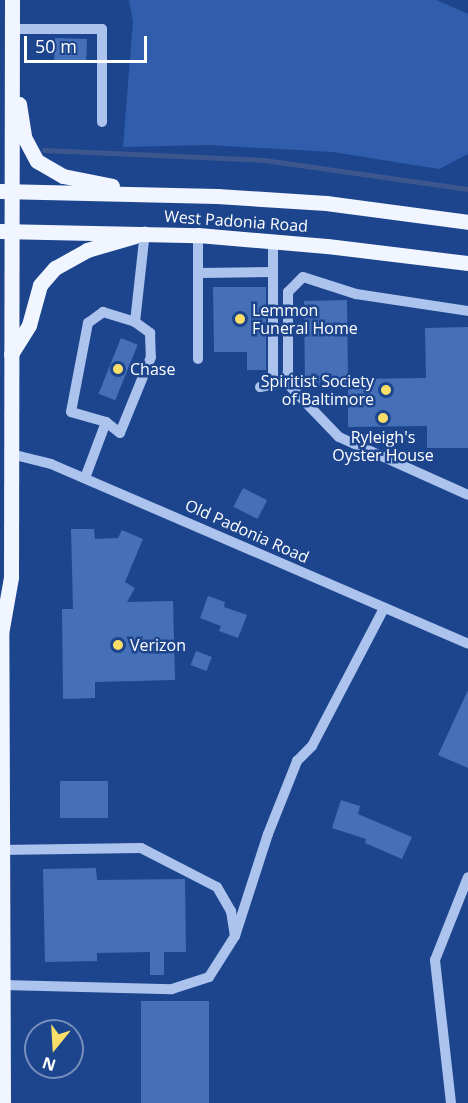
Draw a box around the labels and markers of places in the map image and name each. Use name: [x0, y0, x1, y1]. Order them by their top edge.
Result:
place label: Lemmon Funeral Home: [252, 300, 358, 338]
marker: Lemmon Funeral Home: [233, 312, 247, 326]
place label: Chase: [130, 359, 175, 379]
marker: Chase: [111, 362, 125, 376]
place label: Spiritist Society of Baltimore: [261, 371, 374, 409]
marker: Spiritist Society of Baltimore: [379, 383, 393, 397]
marker: Ryleigh's Oyster House: [376, 411, 390, 425]
place label: Ryleigh's Oyster House: [332, 427, 434, 465]
place label: Verizon: [130, 635, 186, 655]
marker: Verizon: [111, 638, 125, 652]

